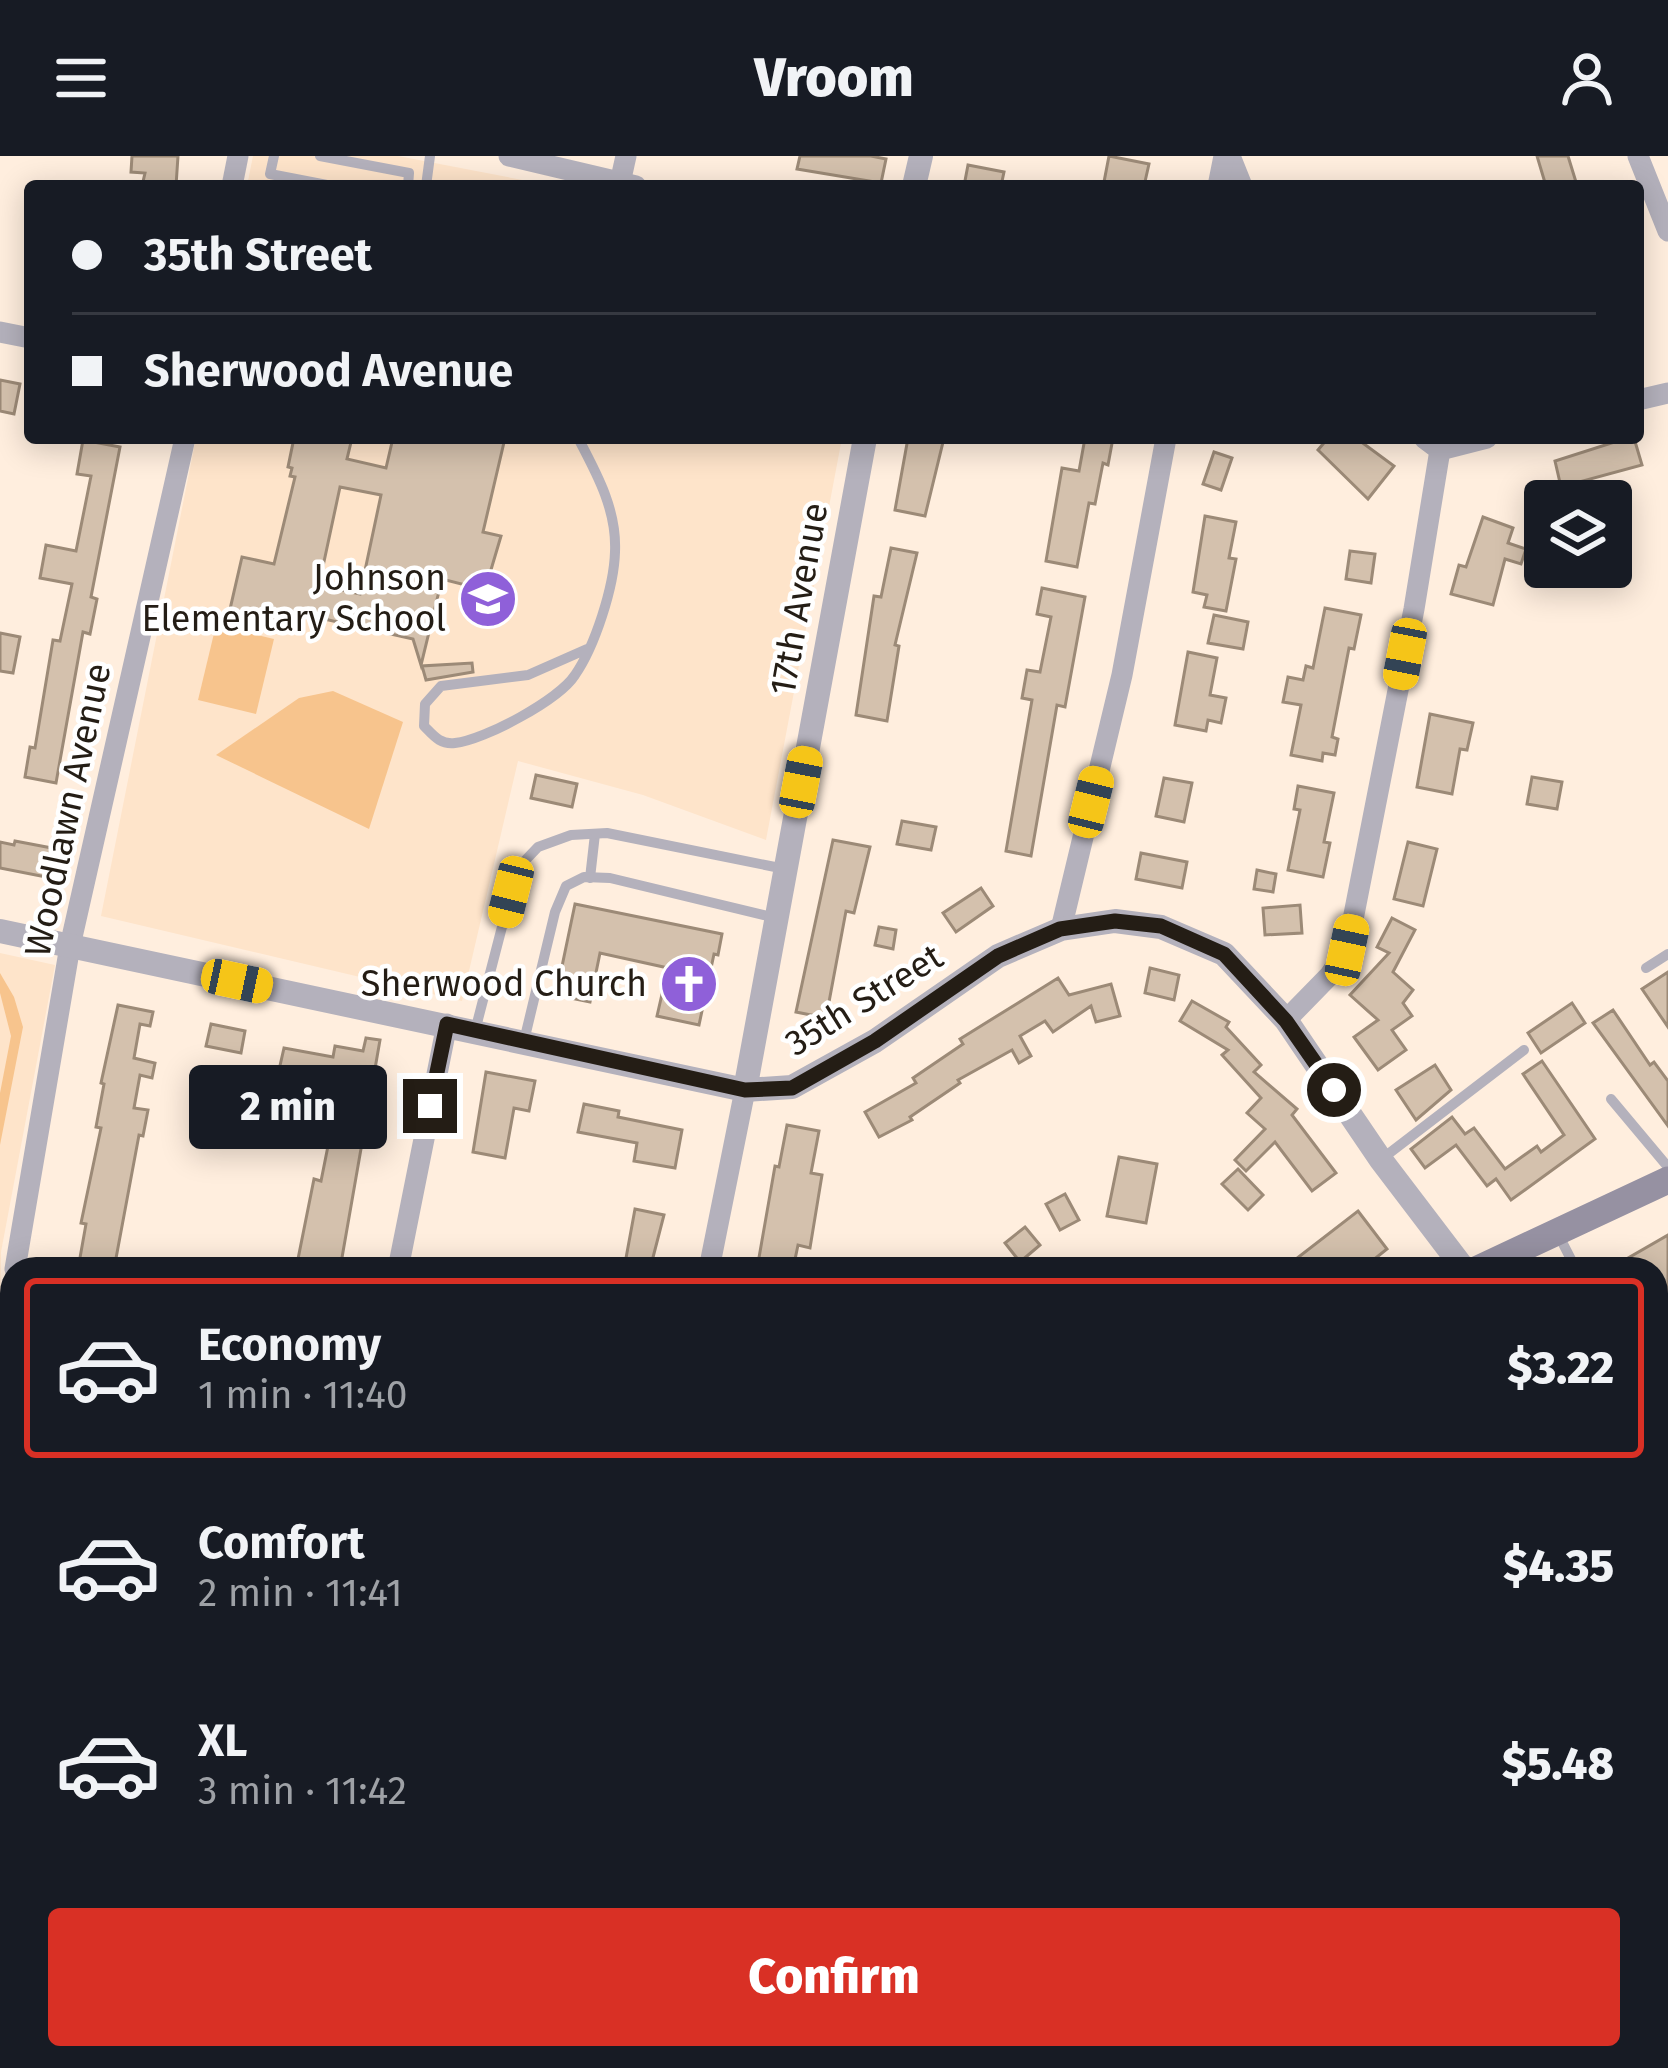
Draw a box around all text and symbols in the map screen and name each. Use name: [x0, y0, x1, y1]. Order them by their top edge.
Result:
icon: menu: [48, 45, 114, 111]
icon: person: [1554, 45, 1620, 111]
text: Vroom: [754, 46, 914, 110]
text: 35th Street: [144, 228, 372, 282]
text: Sherwood Avenue: [144, 344, 513, 398]
map controls: [1524, 480, 1632, 588]
button: layers: [1524, 480, 1632, 588]
street label: 17th Avenue: [760, 499, 838, 699]
place label: Johnson Elementary School: [141, 556, 446, 641]
school or university icon: Johnson Elementary School: [457, 568, 519, 630]
car: [1380, 615, 1430, 693]
street label: Woodlawn Avenue: [15, 659, 121, 961]
car: [776, 743, 826, 821]
car: [1065, 763, 1117, 841]
car: [485, 853, 537, 931]
car: [1322, 911, 1372, 989]
street label: 35th Street: [777, 934, 951, 1066]
church icon: Sherwood Church: [658, 953, 720, 1015]
car: [198, 956, 276, 1006]
place label: Sherwood Church: [361, 962, 647, 1006]
route start: [1307, 1063, 1361, 1117]
callout: 2 min: [190, 1064, 388, 1148]
route end: [403, 1079, 457, 1133]
text: 2 min: [240, 1084, 336, 1130]
icon: car: [54, 1314, 162, 1422]
text: Economy: [198, 1318, 381, 1372]
text: $3.22: [1507, 1341, 1614, 1395]
text: 1 min · 11:40: [198, 1372, 407, 1418]
icon: car: [54, 1512, 162, 1620]
text: Comfort: [198, 1516, 365, 1570]
text: $4.35: [1503, 1539, 1614, 1593]
text: 2 min · 11:41: [198, 1570, 403, 1616]
icon: car: [54, 1710, 162, 1818]
text: XL: [198, 1714, 247, 1768]
text: $5.48: [1502, 1737, 1614, 1791]
text: 3 min · 11:42: [198, 1768, 407, 1814]
button: Confirm: [48, 1908, 1620, 2046]

